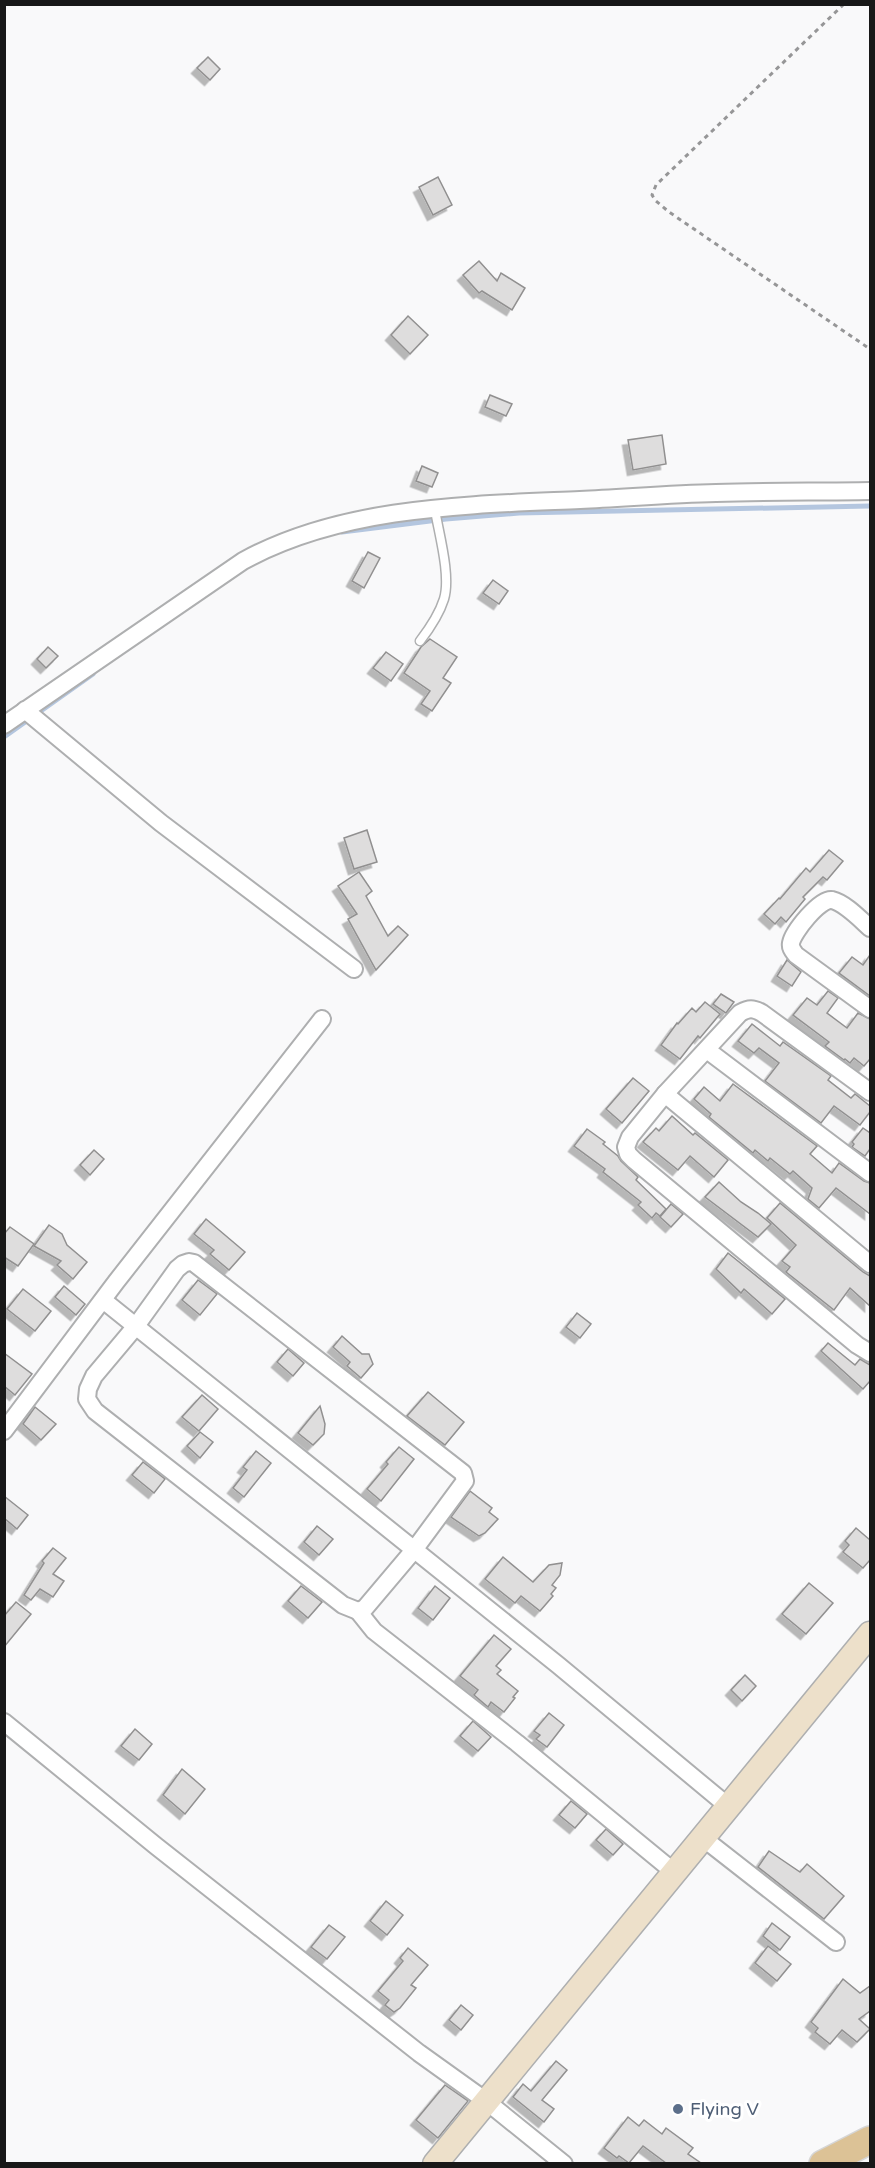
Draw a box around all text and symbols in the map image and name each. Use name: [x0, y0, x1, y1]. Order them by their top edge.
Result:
place label: Flying V: [690, 2098, 759, 2120]
marker: Flying V: [671, 2102, 685, 2116]

